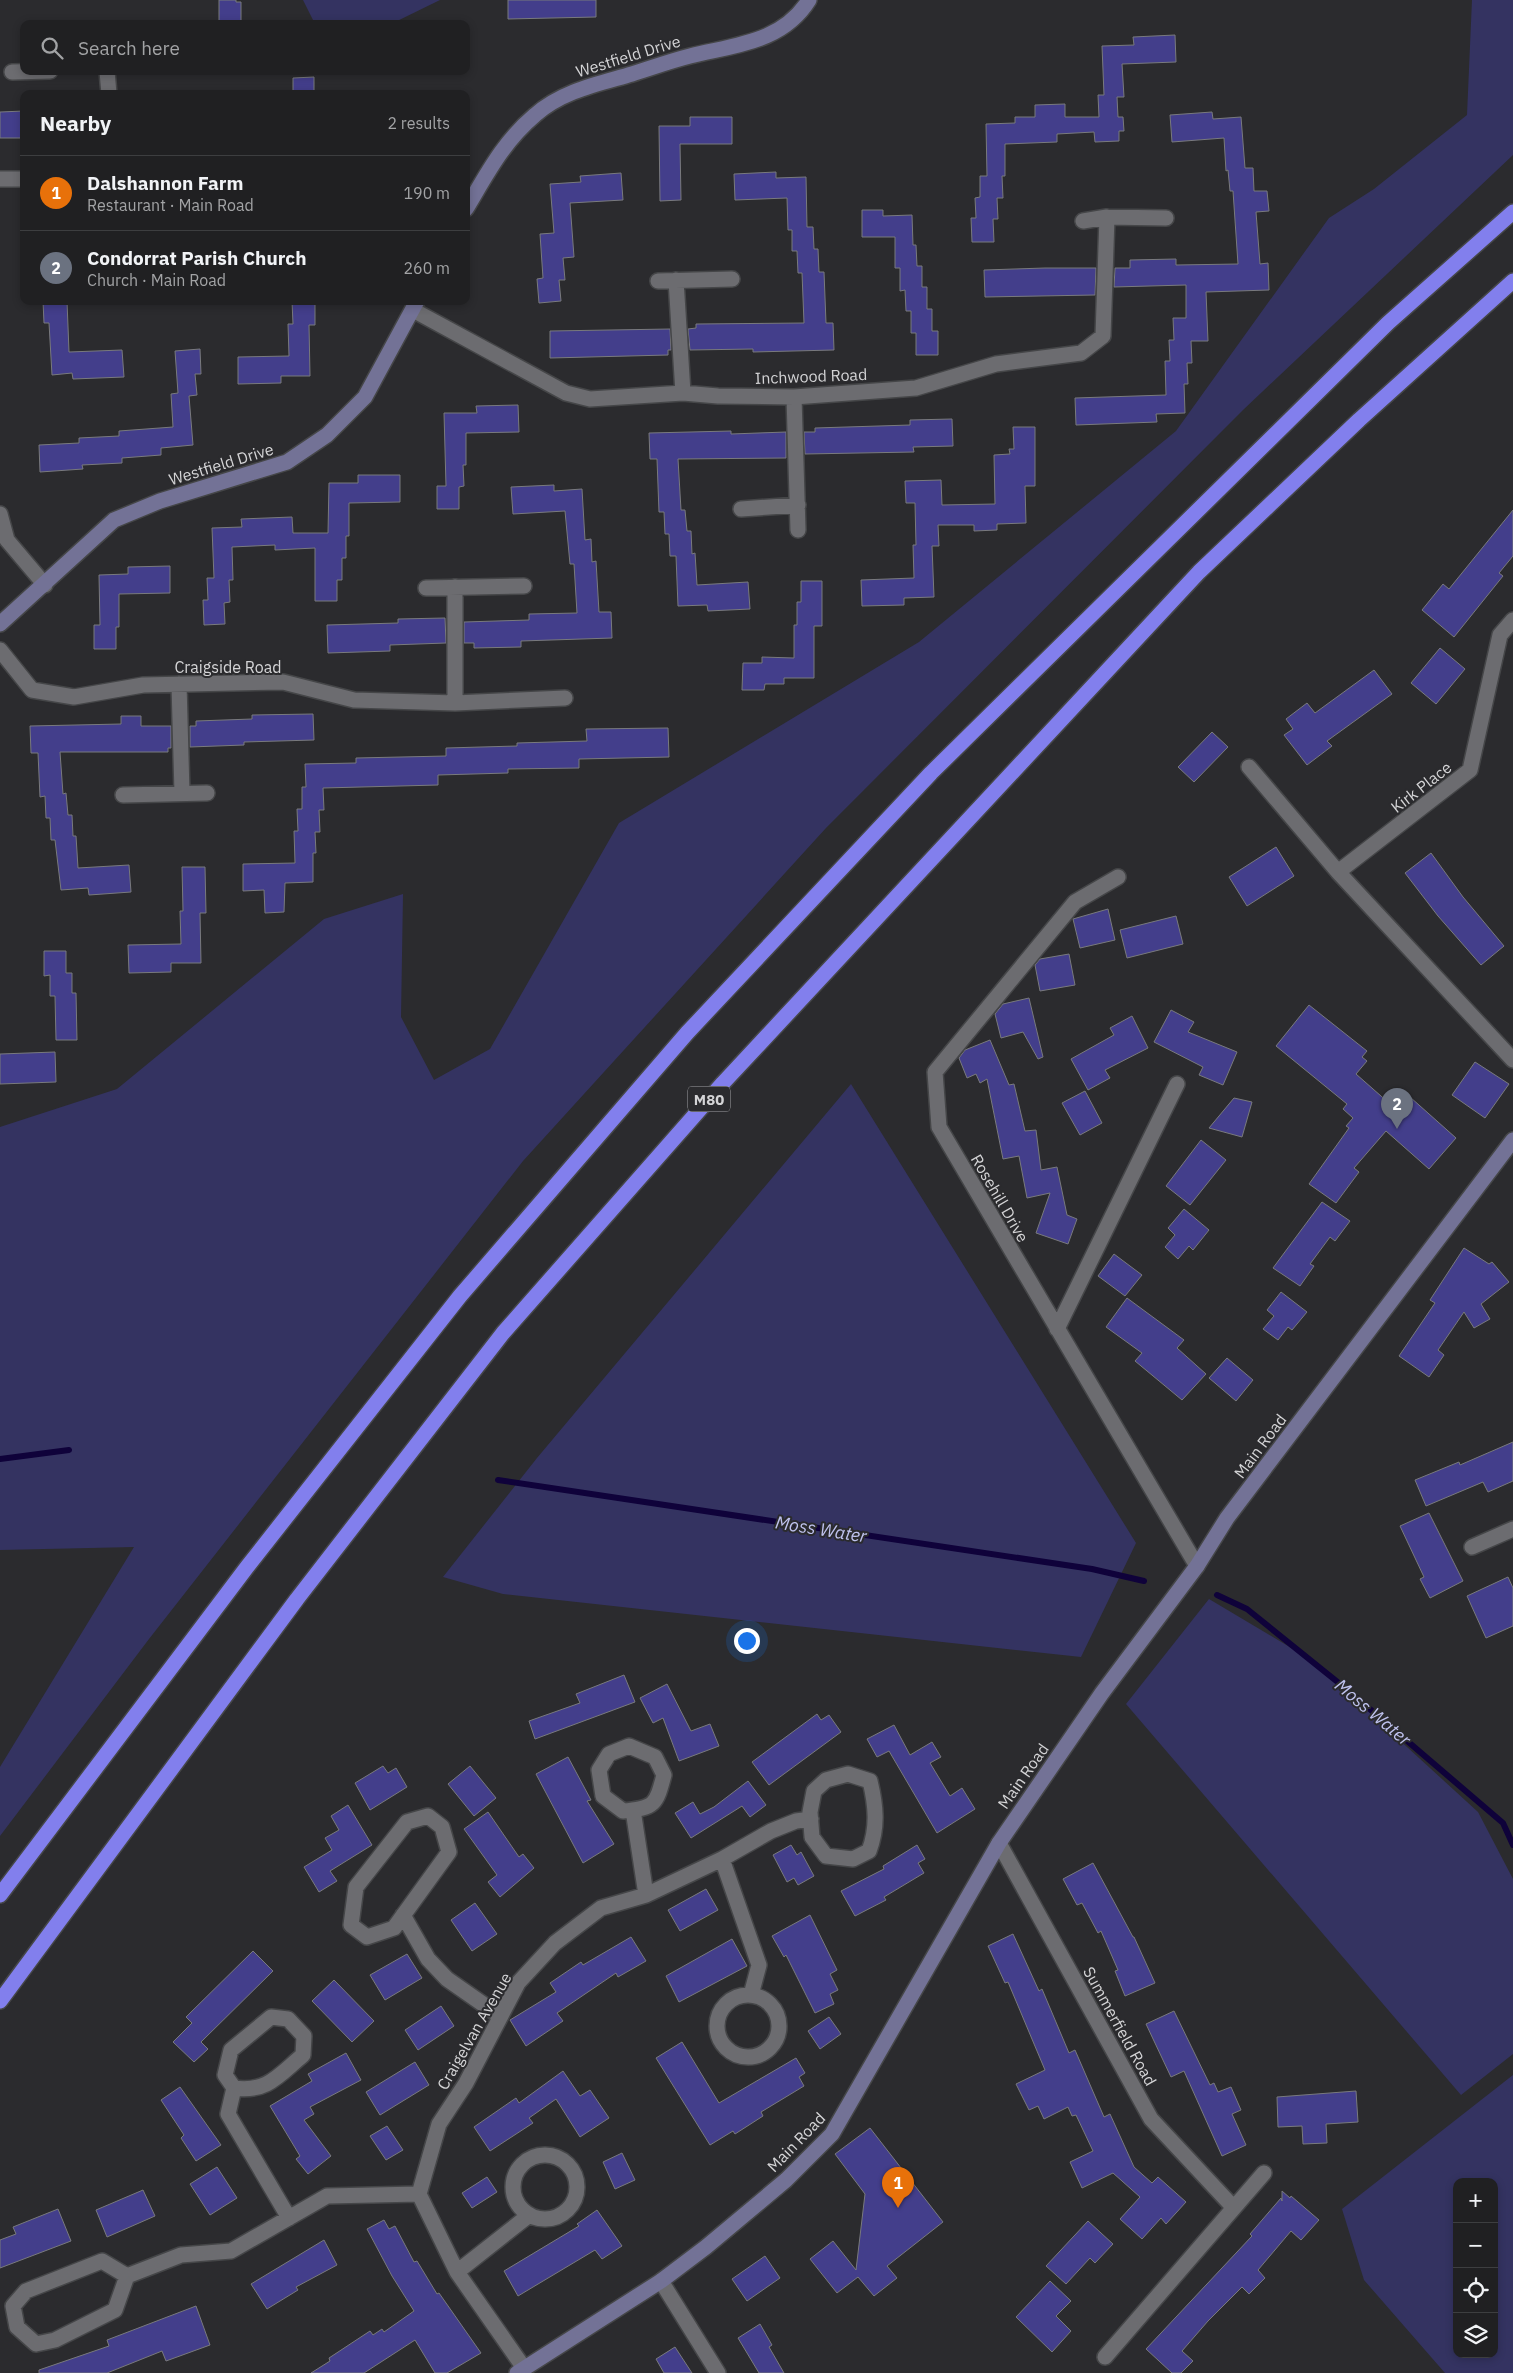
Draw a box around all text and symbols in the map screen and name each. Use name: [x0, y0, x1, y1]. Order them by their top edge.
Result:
search box: [20, 20, 470, 75]
street label: Westfield Drive: [573, 31, 683, 81]
icon: search: [38, 34, 66, 62]
text: Search here: [78, 36, 180, 60]
text: Nearby: [40, 109, 111, 137]
text: 2 results: [387, 113, 450, 133]
text: Dalshannon Farm: [87, 171, 244, 195]
text: 1: [51, 183, 61, 203]
text: 190 m: [403, 183, 450, 203]
text: Restaurant · Main Road: [87, 195, 254, 215]
text: Condorrat Parish Church: [87, 246, 306, 270]
text: 2: [51, 258, 61, 278]
text: 260 m: [403, 258, 450, 278]
text: Church · Main Road: [87, 270, 226, 290]
street label: Inchwood Road: [754, 364, 868, 388]
street label: Westfield Drive: [166, 439, 276, 489]
street label: Craigside Road: [174, 657, 282, 677]
street label: Kirk Place: [1387, 757, 1456, 817]
road number: M80: [688, 1086, 730, 1112]
pin: 2: [1381, 1088, 1413, 1129]
street label: Rosehill Drive: [967, 1150, 1033, 1246]
street label: Main Road: [1229, 1410, 1291, 1482]
water label: Moss Water: [774, 1510, 869, 1548]
your location: [734, 1628, 760, 1654]
water label: Moss Water: [1330, 1674, 1416, 1751]
street label: Main Road: [993, 1739, 1053, 1813]
street label: Summerfield Road: [1079, 1963, 1161, 2089]
street label: Craigelvan Avenue: [432, 1969, 516, 2093]
street label: Main Road: [763, 2108, 829, 2176]
pin: 1: [882, 2167, 914, 2208]
map controls: [1453, 2178, 1498, 2358]
button: +: [1453, 2178, 1498, 2223]
button: −: [1453, 2223, 1498, 2268]
button: locate: [1453, 2268, 1498, 2313]
button: layers: [1453, 2313, 1498, 2358]

